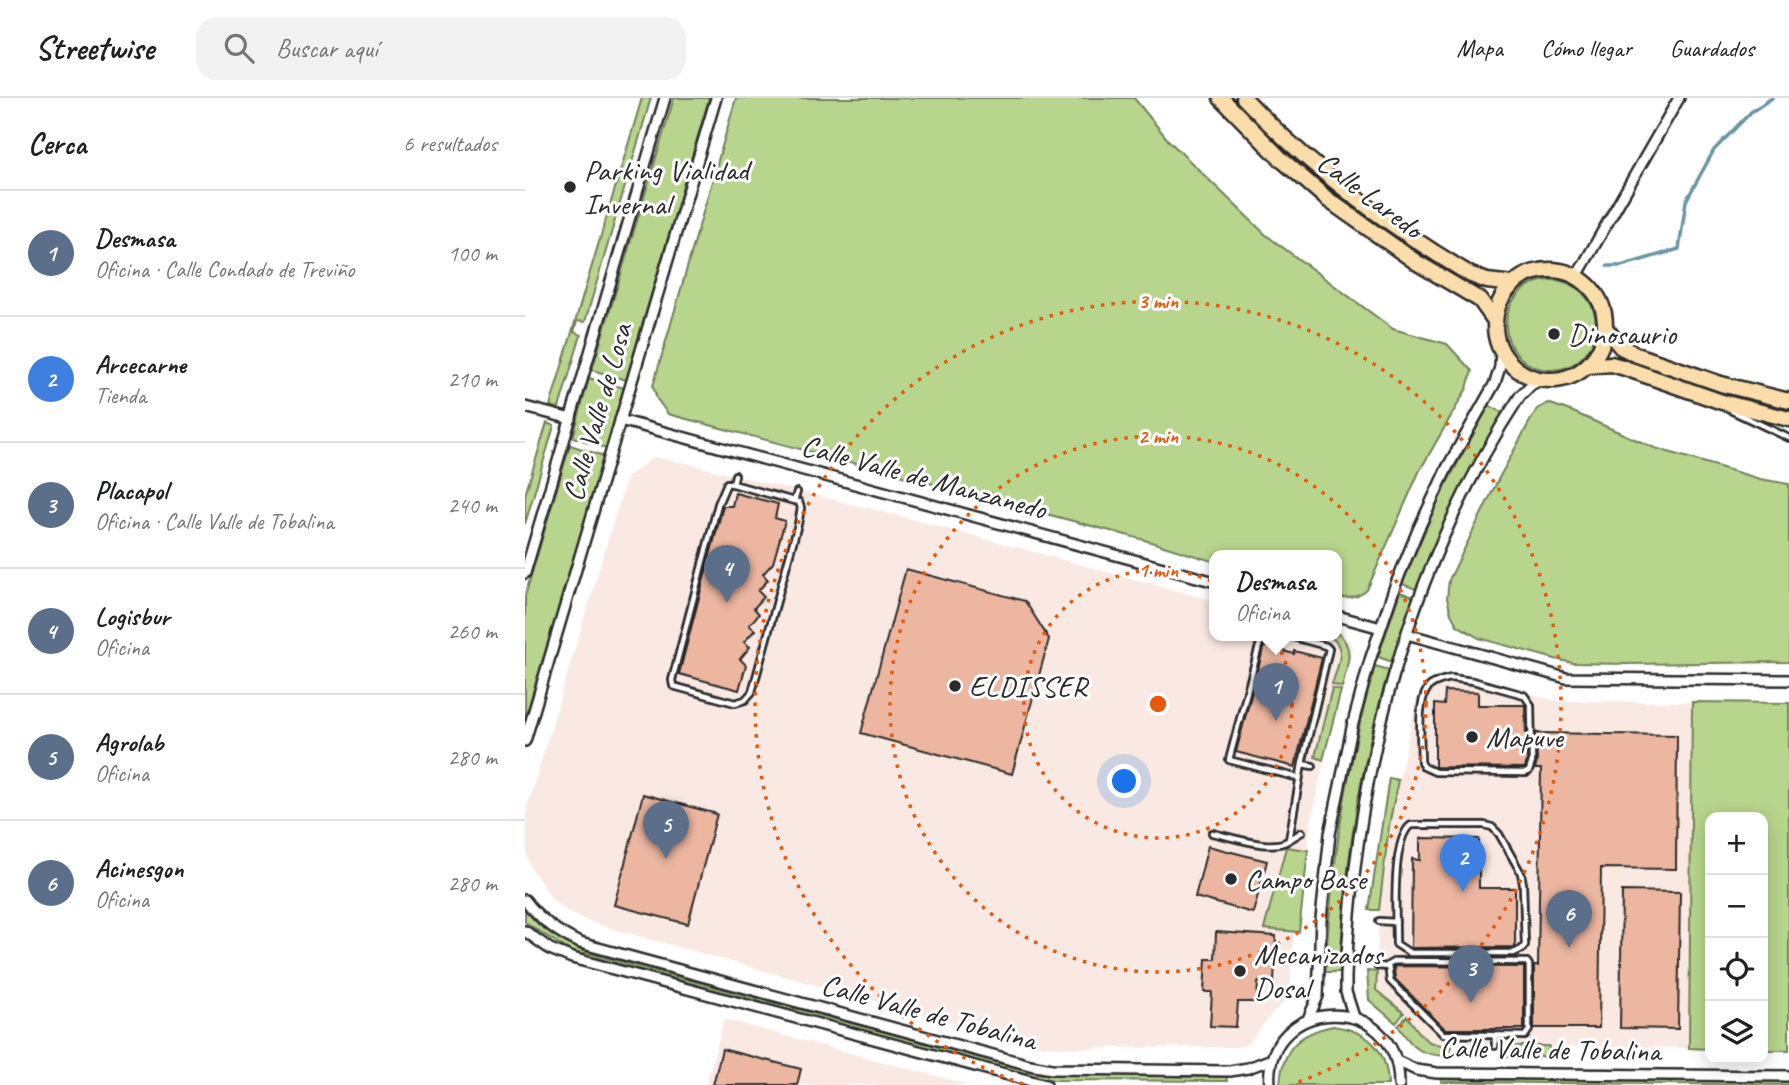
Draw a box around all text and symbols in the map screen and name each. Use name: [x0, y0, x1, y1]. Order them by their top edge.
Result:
search box: [196, 17, 686, 80]
text: Streetwise: [35, 27, 154, 69]
icon: search: [220, 29, 258, 67]
text: Buscar aquí: [276, 32, 378, 65]
text: Mapa: [1456, 33, 1503, 63]
text: Cómo llegar: [1541, 33, 1632, 63]
text: Guardados: [1670, 33, 1754, 63]
text: Cerca: [28, 125, 86, 163]
text: 6 resultados: [403, 129, 497, 158]
street label: Calle Laredo: [1310, 143, 1433, 249]
place label: Parking Vialidad Invernal: [584, 151, 753, 223]
marker: Parking Vialidad Invernal: [562, 179, 578, 195]
text: Desmasa: [95, 222, 175, 255]
text: 1: [46, 239, 56, 268]
text: 100 m: [448, 239, 497, 268]
text: Oficina · Calle Condado de Treviño: [95, 255, 354, 284]
text: 3 min: [1138, 288, 1178, 314]
place label: Dinosaurio: [1568, 315, 1678, 353]
street label: Calle Valle de Losa: [554, 317, 641, 505]
marker: Dinosaurio: [1546, 326, 1562, 342]
text: Arcecarne: [95, 348, 186, 381]
text: 2: [46, 365, 56, 394]
text: 210 m: [448, 365, 497, 394]
text: Tienda: [95, 381, 146, 410]
text: 2 min: [1138, 423, 1178, 449]
street label: Calle Valle de Manzanedo: [797, 426, 1052, 528]
text: Placapol: [95, 474, 168, 507]
text: 3: [46, 491, 56, 520]
text: 240 m: [448, 491, 497, 520]
text: Oficina · Calle Valle de Tobalina: [95, 507, 334, 536]
pin: 4: [704, 545, 750, 603]
popup: [1209, 550, 1342, 641]
text: 1 min: [1138, 557, 1178, 583]
text: Desmasa: [1236, 565, 1315, 598]
text: Oficina: [1236, 598, 1290, 627]
text: Logisbur: [95, 600, 170, 633]
text: 4: [46, 617, 56, 646]
text: 260 m: [448, 617, 497, 646]
text: Oficina: [95, 633, 149, 662]
pin: 1: [1253, 663, 1299, 721]
place label: ELDISSER: [969, 667, 1090, 705]
marker: ELDISSER: [947, 678, 963, 694]
centre of rings: [1146, 692, 1170, 716]
place label: Mapuve: [1486, 718, 1565, 756]
text: Agrolab: [95, 726, 163, 759]
marker: Mapuve: [1464, 729, 1480, 745]
text: 5: [46, 743, 56, 772]
text: 280 m: [448, 743, 497, 772]
text: Oficina: [95, 759, 149, 788]
your location: [1107, 764, 1141, 798]
pin: 5: [643, 801, 689, 859]
map controls: [1705, 812, 1768, 1064]
button: +: [1705, 812, 1768, 875]
pin: 2: [1440, 834, 1486, 892]
text: Acinesgon: [95, 852, 183, 885]
place label: Campo Base: [1245, 860, 1368, 898]
text: 6: [46, 869, 56, 898]
text: 280 m: [448, 869, 497, 898]
marker: Campo Base: [1223, 871, 1239, 887]
button: −: [1705, 875, 1768, 938]
text: Oficina: [95, 885, 149, 914]
pin: 6: [1546, 890, 1592, 948]
place label: Mecanizados Dosal: [1254, 935, 1385, 1007]
button: locate: [1705, 938, 1768, 1001]
pin: 3: [1448, 945, 1494, 1003]
marker: Mecanizados Dosal: [1232, 963, 1248, 979]
street label: Calle Valle de Tobalina: [817, 965, 1043, 1060]
button: layers: [1705, 1001, 1768, 1064]
street label: Calle Valle de Tobalina: [1439, 1028, 1663, 1070]

